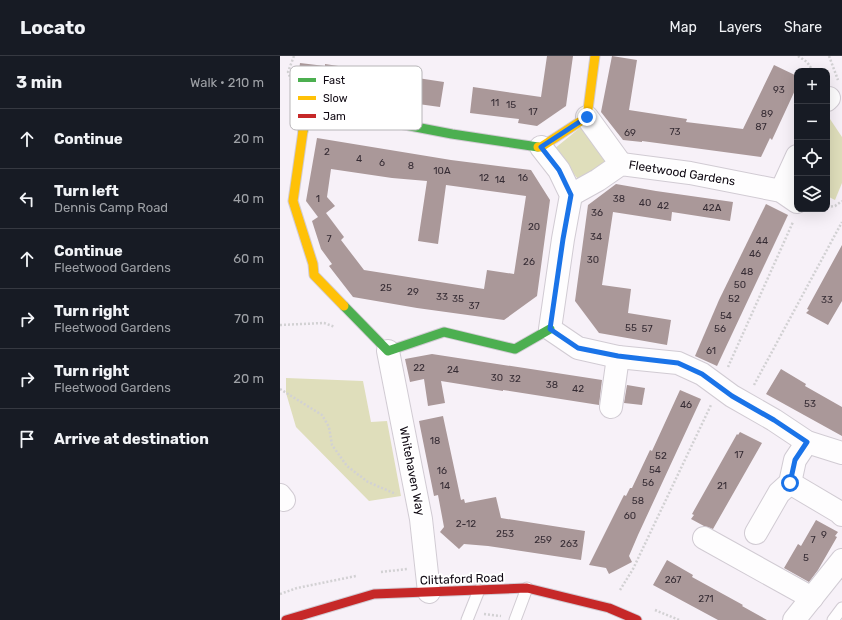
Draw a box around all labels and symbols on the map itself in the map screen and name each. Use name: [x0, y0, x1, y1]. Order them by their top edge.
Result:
legend: [290, 66, 422, 130]
text: Fast: [323, 74, 346, 87]
house number: 93: [773, 84, 785, 96]
text: Slow: [323, 92, 348, 105]
house number: 11: [491, 97, 499, 109]
house number: 15: [506, 99, 516, 111]
house number: 17: [528, 106, 538, 118]
route end: [578, 108, 596, 126]
house number: 89: [761, 108, 773, 120]
text: Jam: [323, 110, 346, 123]
house number: 87: [755, 121, 767, 133]
house number: 73: [669, 126, 681, 138]
house number: 69: [624, 127, 636, 139]
house number: 2: [324, 146, 330, 158]
house number: 4: [356, 153, 362, 165]
house number: 6: [379, 157, 385, 169]
street label: Fleetwood Gardens: [628, 158, 736, 188]
house number: 8: [408, 160, 414, 172]
house number: 10A: [433, 165, 451, 177]
house number: 12: [479, 172, 489, 184]
house number: 16: [518, 172, 528, 184]
house number: 14: [495, 174, 505, 186]
house number: 1: [316, 193, 320, 205]
house number: 38: [613, 193, 625, 205]
house number: 40: [639, 197, 651, 209]
house number: 42: [657, 200, 669, 212]
house number: 42A: [703, 202, 722, 214]
house number: 36: [591, 207, 603, 219]
house number: 20: [528, 221, 540, 233]
house number: 34: [590, 231, 602, 243]
house number: 7: [326, 233, 332, 245]
house number: 44: [756, 235, 768, 247]
house number: 46: [749, 248, 761, 260]
house number: 30: [587, 254, 599, 266]
house number: 26: [523, 256, 535, 268]
house number: 48: [741, 266, 753, 278]
house number: 50: [734, 279, 746, 291]
house number: 25: [380, 282, 392, 294]
house number: 29: [407, 286, 419, 298]
house number: 33: [436, 291, 448, 303]
house number: 35: [452, 293, 464, 305]
house number: 52: [728, 293, 740, 305]
house number: 33: [821, 294, 833, 306]
house number: 37: [468, 300, 480, 312]
house number: 54: [720, 310, 732, 322]
house number: 55: [625, 322, 637, 334]
house number: 57: [641, 323, 653, 335]
house number: 56: [714, 323, 726, 335]
house number: 61: [706, 345, 716, 357]
house number: 22: [413, 362, 425, 374]
house number: 24: [447, 364, 459, 376]
house number: 30: [491, 372, 503, 384]
house number: 32: [509, 373, 521, 385]
house number: 38: [546, 379, 558, 391]
house number: 42: [572, 383, 584, 395]
house number: 53: [804, 398, 816, 410]
house number: 46: [680, 399, 692, 411]
street label: Whitehaven Way: [396, 425, 428, 517]
house number: 18: [430, 435, 440, 447]
house number: 17: [734, 449, 744, 461]
house number: 52: [655, 450, 667, 462]
house number: 54: [649, 464, 661, 476]
house number: 16: [437, 465, 447, 477]
route start: [781, 474, 799, 492]
house number: 56: [642, 477, 654, 489]
house number: 14: [440, 480, 450, 492]
house number: 21: [717, 480, 727, 492]
house number: 58: [632, 495, 644, 507]
house number: 60: [624, 510, 636, 522]
house number: 2-12: [456, 518, 476, 530]
house number: 253: [496, 528, 514, 540]
house number: 9: [821, 529, 827, 541]
house number: 259: [534, 534, 552, 546]
house number: 7: [810, 534, 816, 546]
house number: 263: [560, 538, 578, 550]
house number: 5: [803, 552, 809, 564]
street label: Clittaford Road: [420, 571, 504, 587]
house number: 267: [665, 574, 681, 586]
house number: 271: [698, 593, 714, 605]

